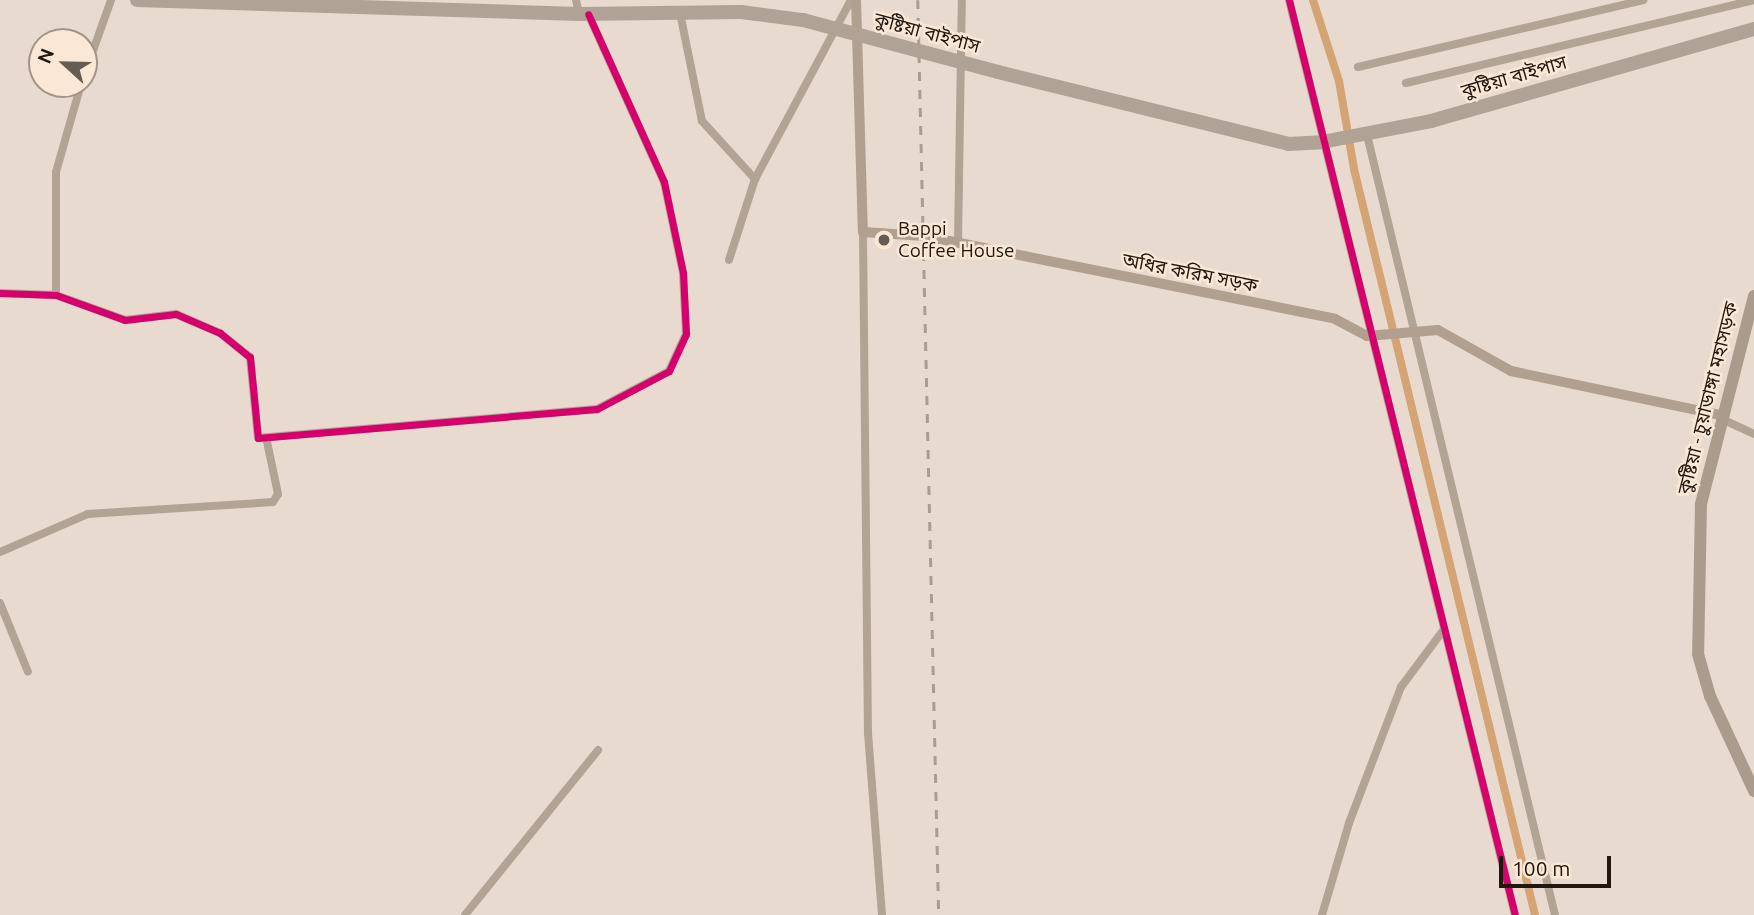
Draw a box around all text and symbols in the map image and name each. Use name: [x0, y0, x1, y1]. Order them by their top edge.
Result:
street label: কুষ্টিয়া বাইপাস: [872, 8, 982, 58]
north arrow: [28, 28, 98, 98]
text: N: [33, 45, 58, 67]
street label: কুষ্টিয়া বাইপাস: [1459, 51, 1569, 103]
place label: Bappi Coffee House: [898, 218, 1014, 262]
marker: Bappi Coffee House: [876, 232, 892, 248]
street label: অধির করিম সড়ক: [1120, 249, 1260, 297]
street label: কুষ্টিয়া - চুয়াডাঙ্গা মহাসড়ক: [1673, 299, 1743, 497]
scale bar: [1502, 842, 1614, 886]
text: 100 m: [1512, 856, 1570, 880]

